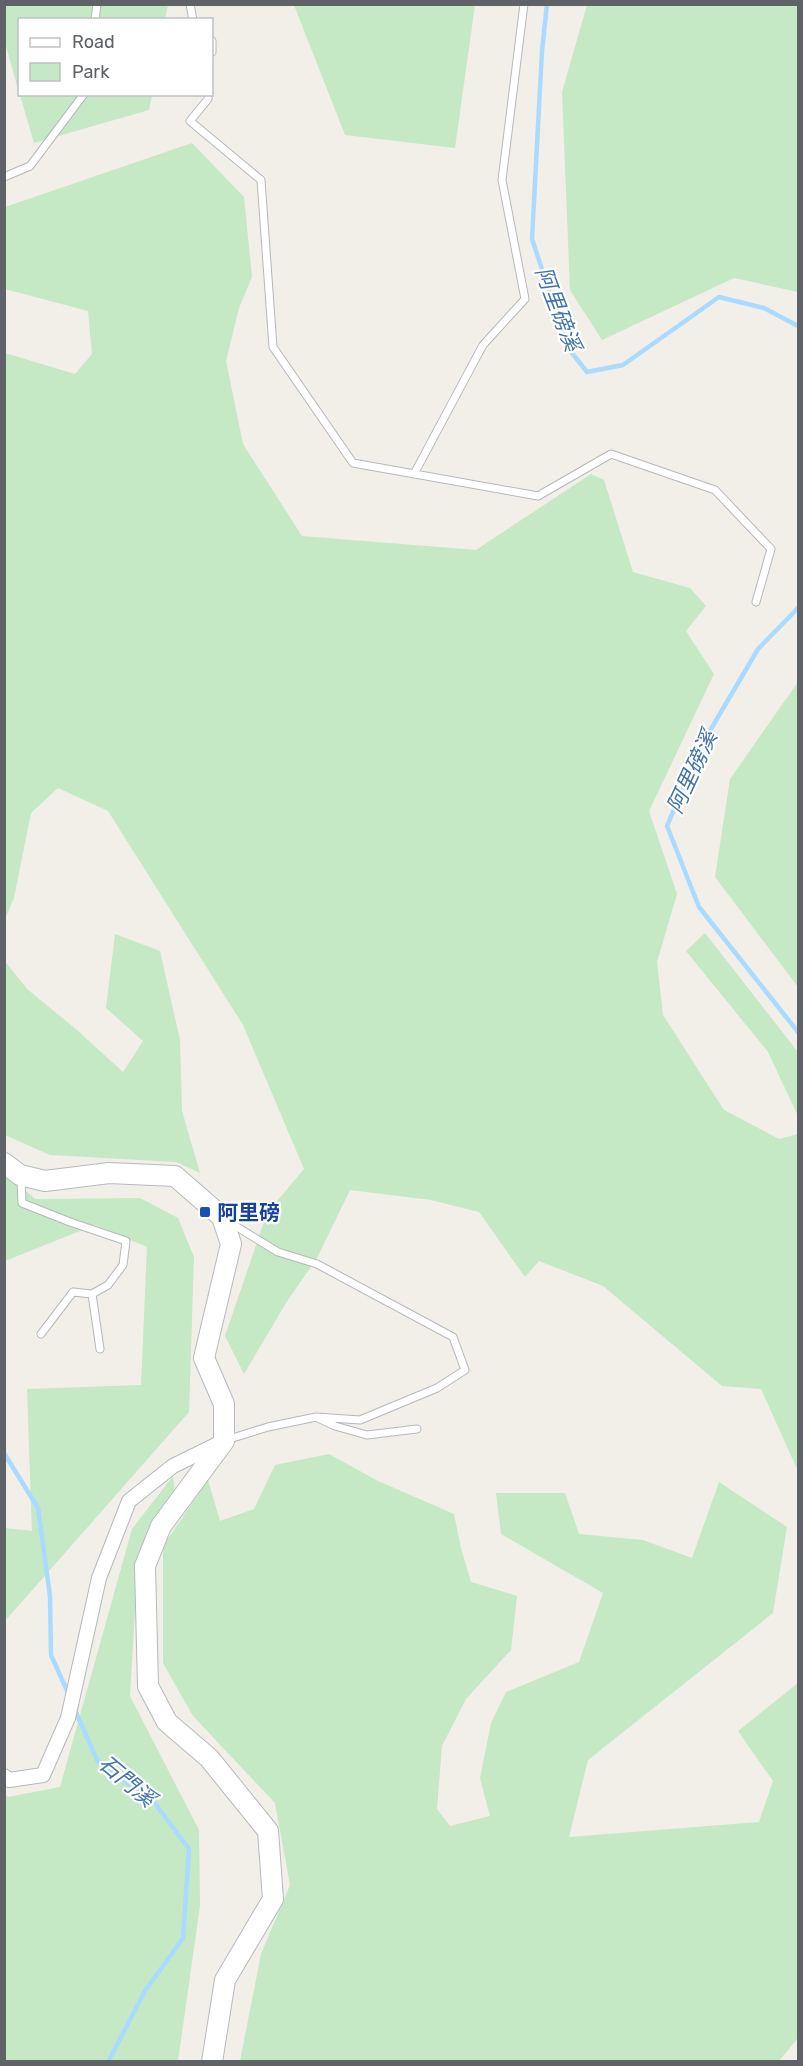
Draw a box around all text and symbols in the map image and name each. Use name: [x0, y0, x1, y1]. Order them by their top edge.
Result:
legend: [18, 18, 213, 96]
text: Road: [72, 31, 115, 53]
text: Park: [72, 61, 110, 83]
water label: 阿里磅溪: [530, 263, 587, 358]
water label: 阿里磅溪: [661, 724, 724, 818]
place label: 阿里磅: [217, 1200, 280, 1225]
marker: 阿里磅: [198, 1205, 212, 1219]
water label: 石門溪: [93, 1749, 163, 1814]

